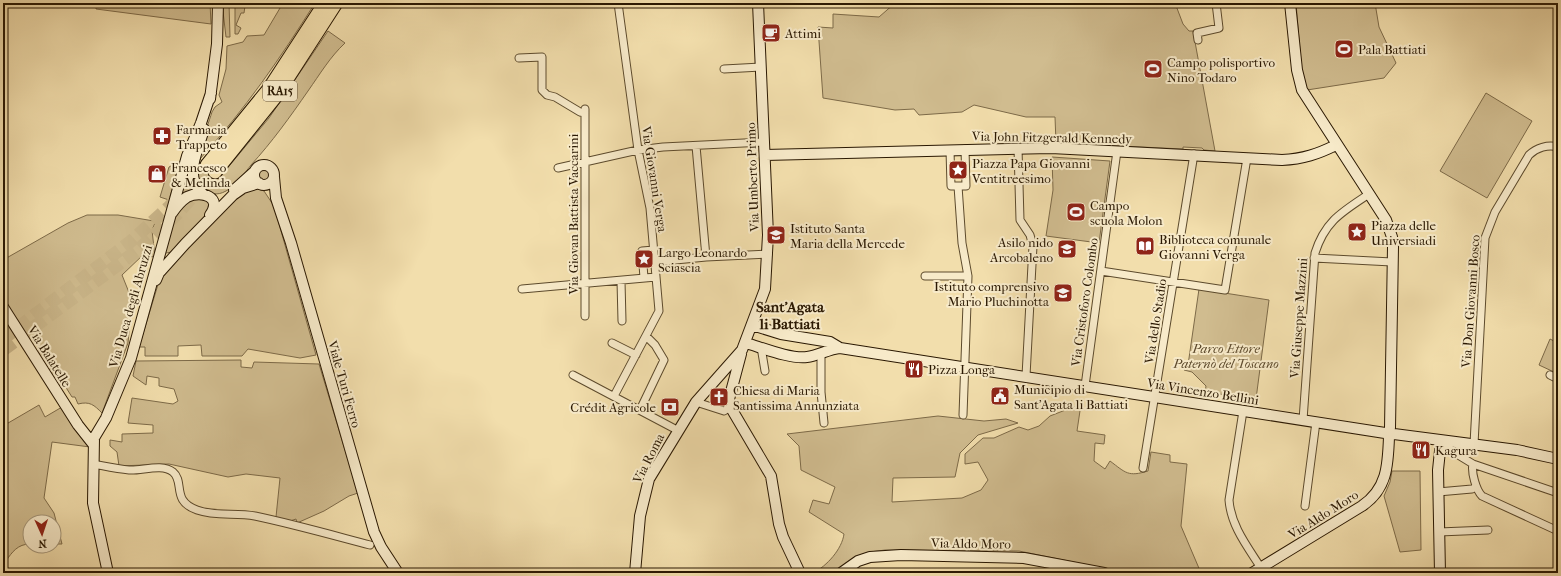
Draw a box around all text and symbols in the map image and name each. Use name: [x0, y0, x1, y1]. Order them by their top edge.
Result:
cafe icon: Attimi: [760, 22, 782, 44]
place label: Attimi: [784, 26, 821, 41]
sports icon: Pala Battiati: [1333, 38, 1355, 60]
place label: Pala Battiati: [1358, 42, 1426, 57]
place label: Campo polisportivo Nino Todaro: [1167, 55, 1275, 85]
sports icon: Campo polisportivo Nino Todaro: [1142, 58, 1164, 80]
road number: RA15: [263, 81, 297, 101]
place label: Farmacia Trappeto: [176, 122, 228, 152]
street label: Via Umberto Primo: [743, 122, 762, 233]
street label: Via Giovanni Verga: [639, 124, 670, 234]
pharmacy icon: Farmacia Trappeto: [151, 125, 173, 147]
street label: Via John Fitzgerald Kennedy: [971, 129, 1133, 146]
street label: Via Giovan Battista Vaccarini: [566, 133, 581, 295]
place label: Piazza Papa Giovanni Ventitreesimo: [971, 156, 1090, 186]
place icon: Piazza Papa Giovanni Ventitreesimo: [947, 159, 969, 181]
place label: Francesco & Melinda: [171, 160, 232, 190]
shop icon: Francesco & Melinda: [146, 163, 168, 185]
place label: Campo scuola Molon: [1090, 198, 1163, 228]
sports icon: Campo scuola Molon: [1065, 201, 1087, 223]
place label: Piazza delle Universiadi: [1371, 218, 1437, 248]
place label: Istituto Santa Maria della Mercede: [790, 221, 905, 251]
place icon: Piazza delle Universiadi: [1346, 221, 1368, 243]
school or university icon: Istituto Santa Maria della Mercede: [765, 224, 787, 246]
place label: Biblioteca comunale Giovanni Verga: [1159, 232, 1272, 262]
street label: Via Don Giovanni Bosco: [1458, 234, 1483, 369]
place label: Asilo nido Arcobaleno: [989, 235, 1053, 265]
library icon: Biblioteca comunale Giovanni Verga: [1134, 235, 1156, 257]
street label: Via Cristoforo Colombo: [1068, 236, 1101, 368]
school or university icon: Asilo nido Arcobaleno: [1056, 238, 1078, 260]
street label: Via Duca degli Abruzzi: [106, 243, 155, 370]
place label: Largo Leonardo Sciascia: [658, 245, 748, 275]
place icon: Largo Leonardo Sciascia: [633, 248, 655, 270]
street label: Via Giuseppe Mazzini: [1287, 257, 1310, 380]
street label: Via dello Stadio: [1141, 277, 1170, 366]
place label: Istituto comprensivo Mario Pluchinotta: [934, 279, 1050, 309]
school or university icon: Istituto comprensivo Mario Pluchinotta: [1052, 282, 1074, 304]
district label: Sant'Agata li Battiati: [756, 298, 825, 333]
street label: Via Balatelle: [24, 322, 75, 390]
street label: Viale Turi Ferro: [325, 338, 364, 430]
park label: Parco Ettore Paternò del Toscano: [1172, 341, 1279, 371]
restaurant icon: Pizza Longa: [903, 358, 925, 380]
place label: Pizza Longa: [928, 362, 996, 377]
street label: Via Vincenzo Bellini: [1145, 375, 1260, 408]
place label: Municipio di Sant'Agata li Battiati: [1014, 382, 1128, 412]
place label: Chiesa di Maria Santissima Annunziata: [733, 383, 860, 413]
public building icon: Municipio di Sant'Agata li Battiati: [989, 385, 1011, 407]
church icon: Chiesa di Maria Santissima Annunziata: [708, 386, 730, 408]
bank icon: Crédit Agricole: [659, 396, 681, 418]
place label: Crédit Agricole: [570, 400, 657, 415]
street label: Via Roma: [629, 430, 668, 486]
restaurant icon: Kagura: [1410, 439, 1432, 461]
place label: Kagura: [1435, 443, 1478, 458]
street label: Via Aldo Moro: [1285, 487, 1361, 542]
north arrow: [22, 514, 62, 554]
street label: Via Aldo Moro: [930, 535, 1011, 552]
text: N: [37, 537, 47, 550]

